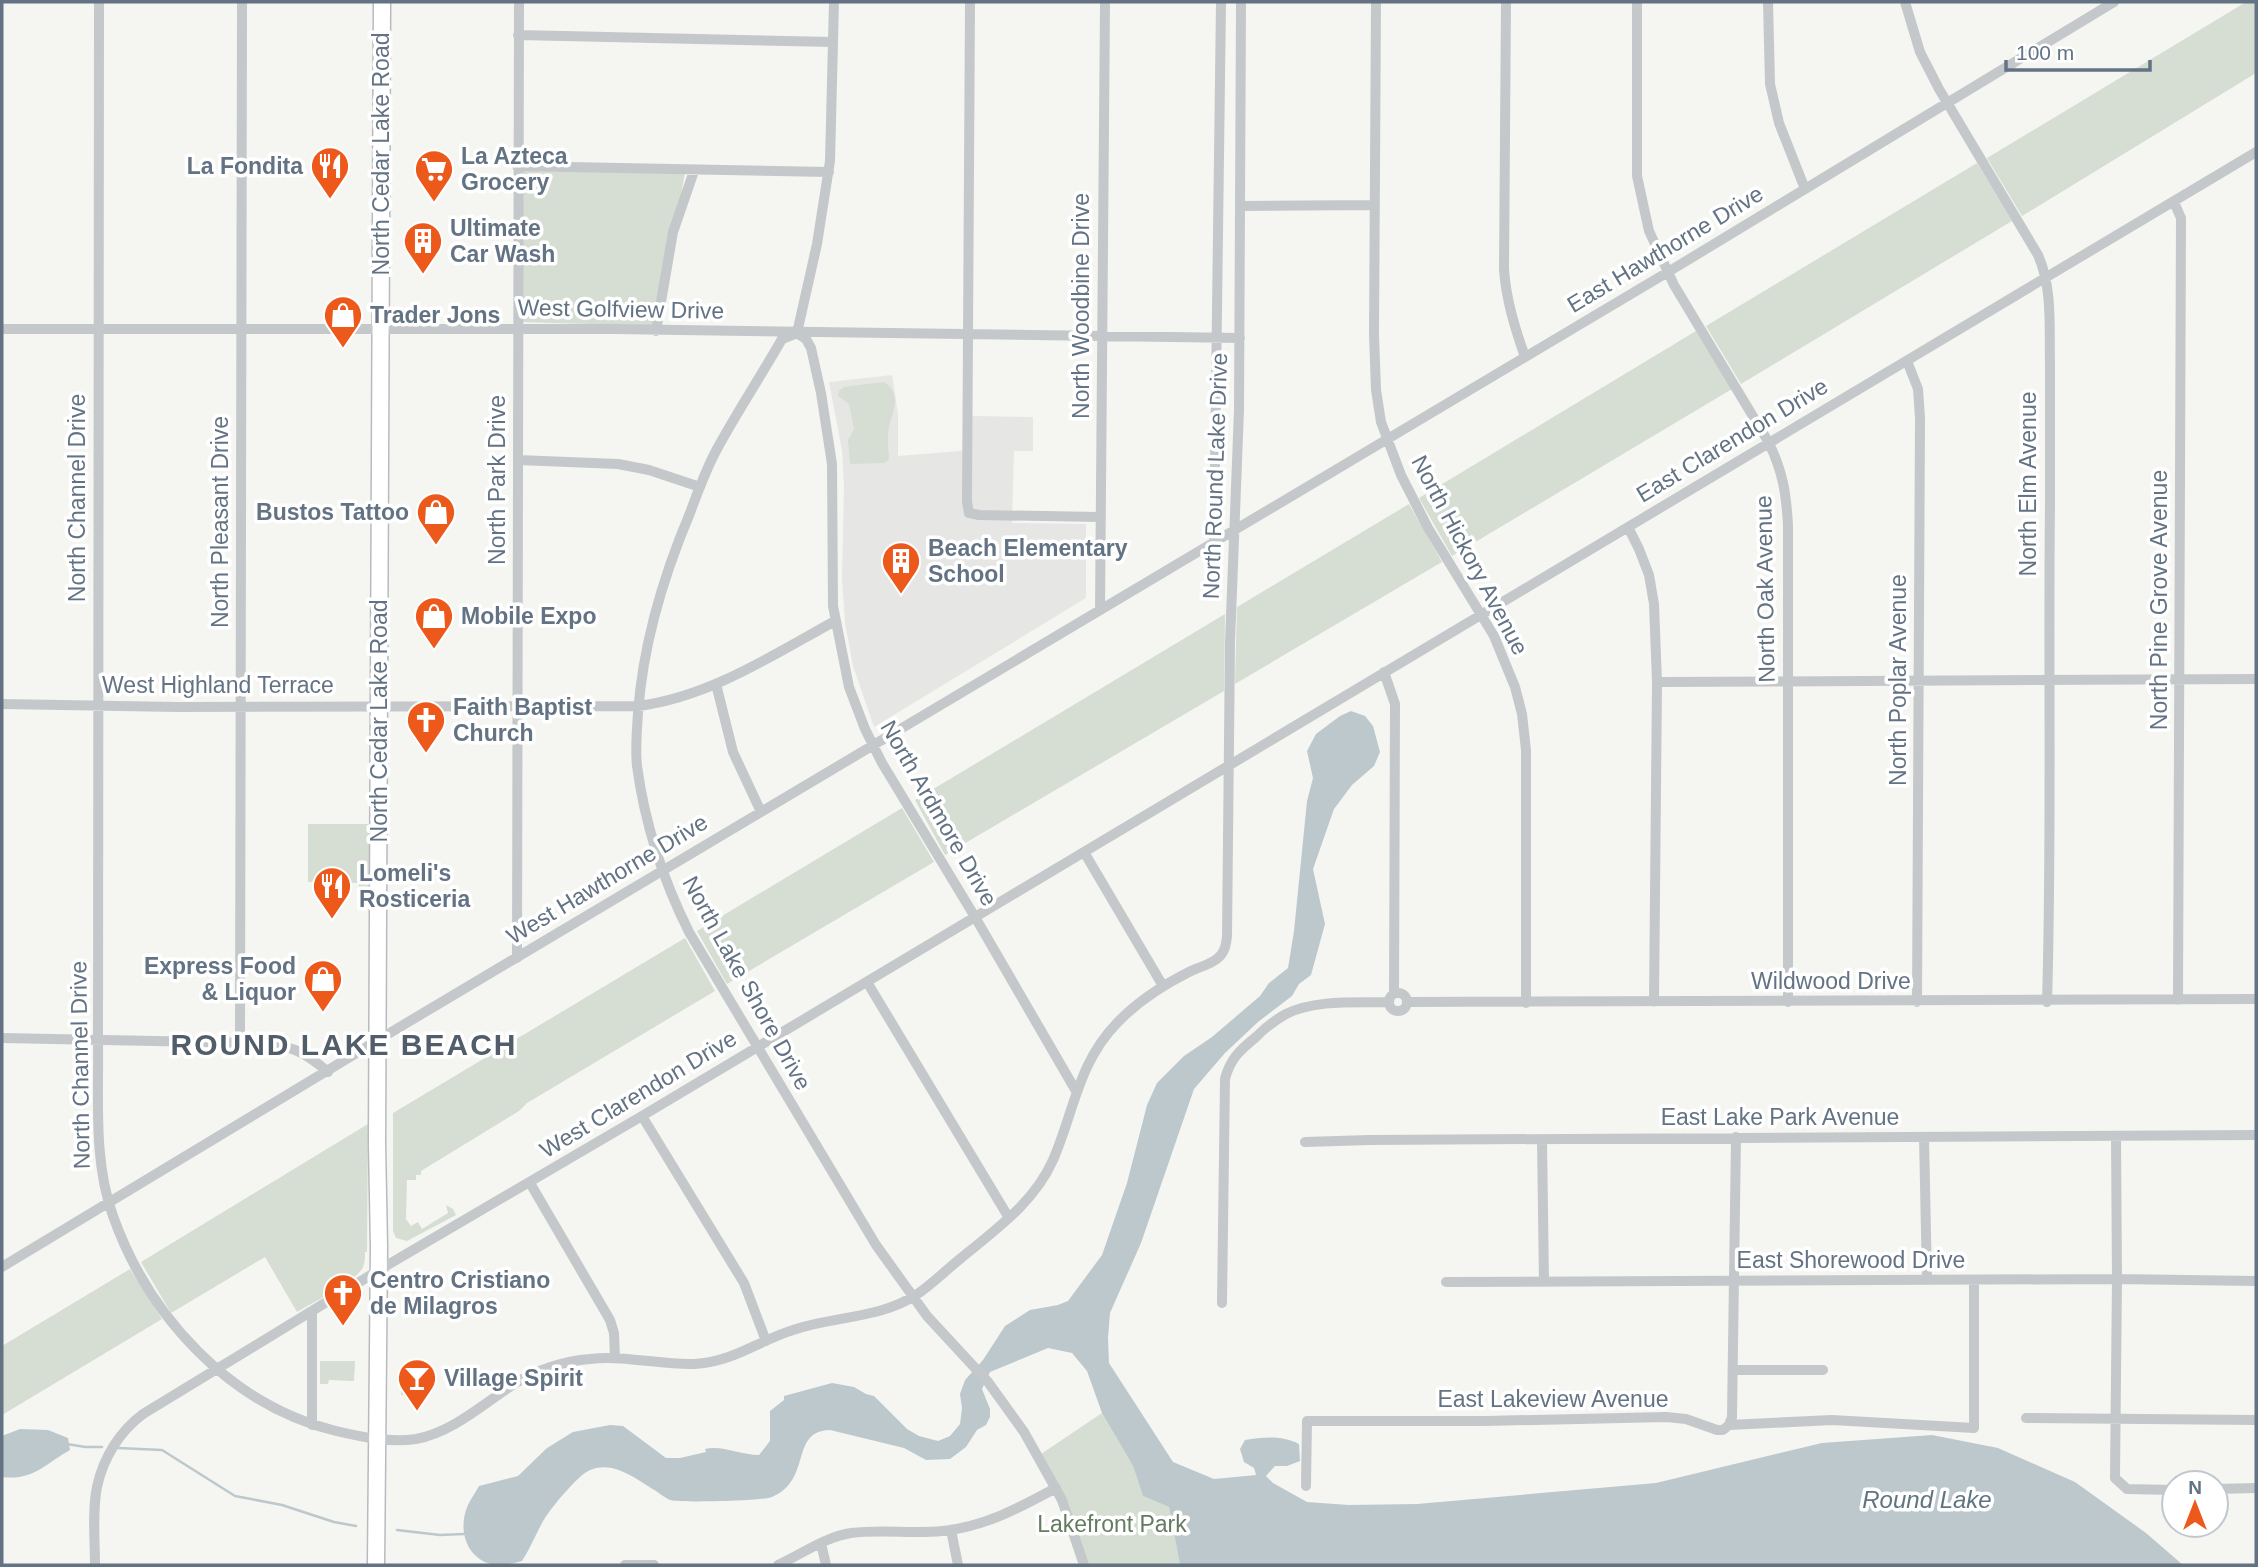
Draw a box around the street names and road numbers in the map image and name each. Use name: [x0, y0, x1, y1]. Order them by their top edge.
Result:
street label: North Cedar Lake Road: [368, 33, 394, 275]
street label: East Hawthorne Drive: [1562, 180, 1768, 318]
street label: North Woodbine Drive: [1068, 193, 1094, 419]
street label: West Golfview Drive: [517, 294, 725, 324]
street label: North Round Lake Drive: [1198, 352, 1232, 600]
street label: East Clarendon Drive: [1632, 373, 1832, 507]
street label: North Elm Avenue: [2015, 392, 2041, 576]
street label: North Channel Drive: [64, 394, 90, 602]
street label: North Park Drive: [484, 395, 510, 565]
street label: North Pleasant Drive: [207, 416, 233, 628]
street label: North Hickory Avenue: [1406, 451, 1534, 659]
street label: North Pine Grove Avenue: [2146, 470, 2172, 730]
street label: North Oak Avenue: [1750, 495, 1780, 683]
street label: North Poplar Avenue: [1885, 574, 1911, 786]
street label: North Cedar Lake Road: [366, 600, 392, 842]
street label: West Highland Terrace: [102, 672, 334, 698]
street label: North Ardmore Drive: [875, 716, 1003, 910]
street label: West Hawthorne Drive: [502, 809, 712, 949]
street label: North Lake Shore Drive: [677, 872, 817, 1094]
street label: North Channel Drive: [65, 961, 95, 1169]
street label: Wildwood Drive: [1751, 968, 1911, 994]
street label: West Clarendon Drive: [535, 1025, 741, 1163]
street label: East Lake Park Avenue: [1661, 1104, 1899, 1130]
street label: East Shorewood Drive: [1737, 1247, 1965, 1273]
street label: East Lakeview Avenue: [1437, 1386, 1669, 1412]

